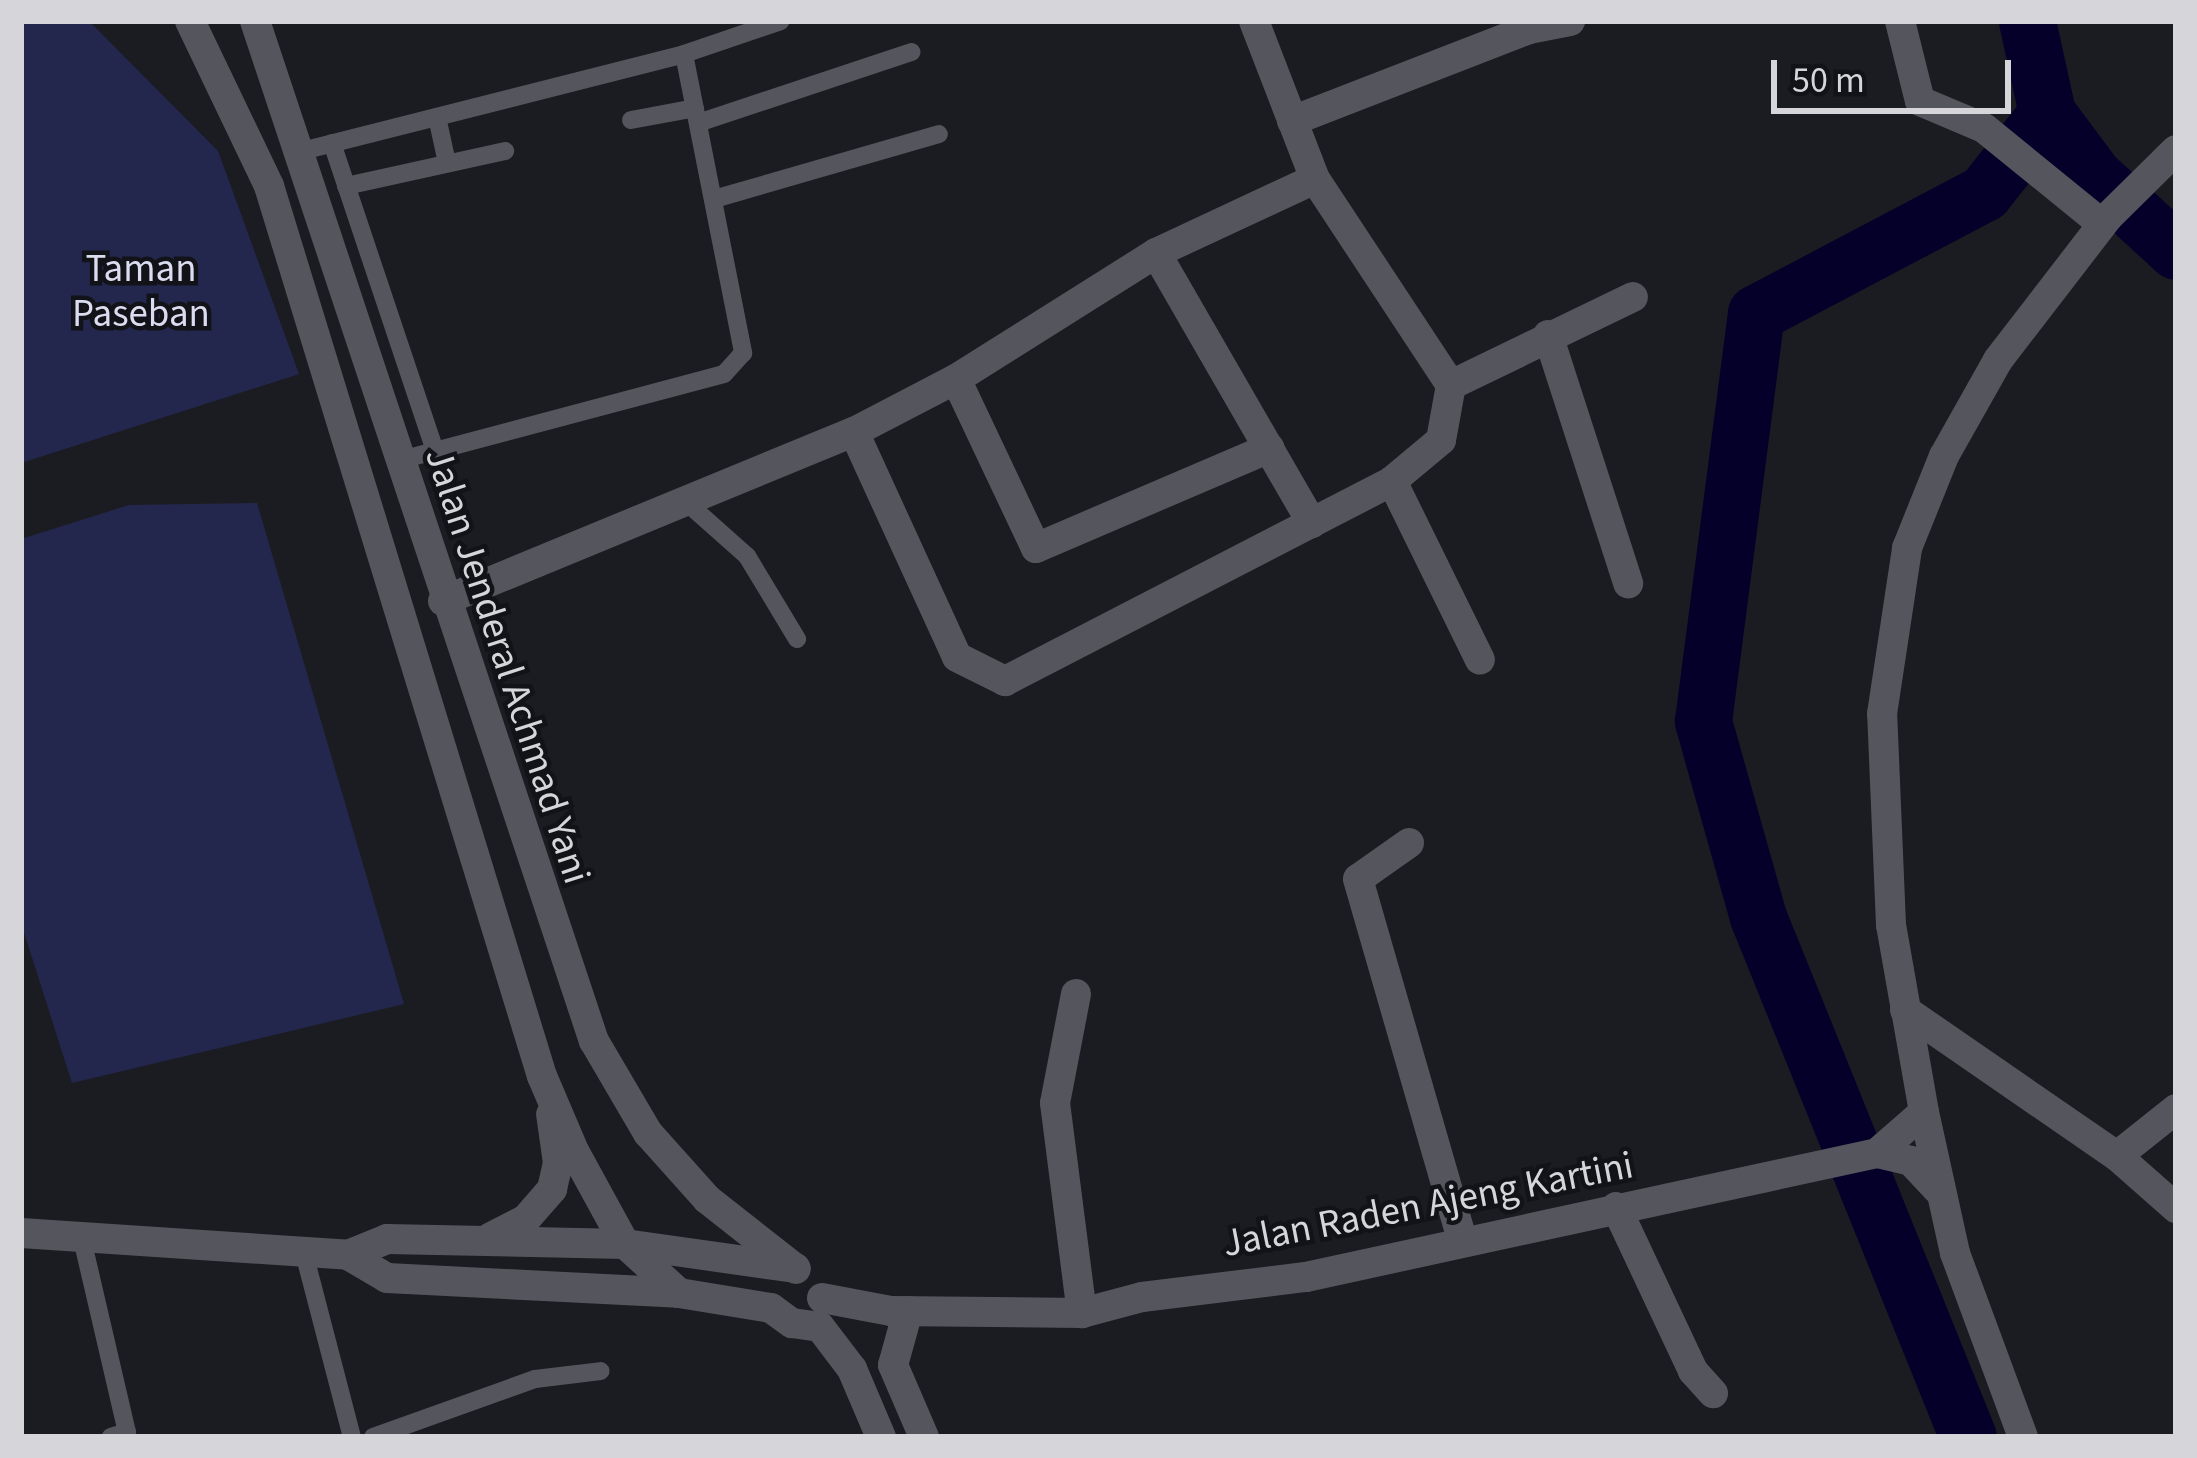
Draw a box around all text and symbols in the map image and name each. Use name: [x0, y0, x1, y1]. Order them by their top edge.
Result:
scale bar: [1777, 36, 2017, 110]
text: 50 m: [1792, 55, 1865, 106]
park label: Taman Paseban: [72, 247, 210, 338]
street label: Jalan Jenderal Achmad Yani: [414, 442, 600, 890]
street label: Jalan Raden Ajeng Kartini: [1219, 1142, 1637, 1268]

